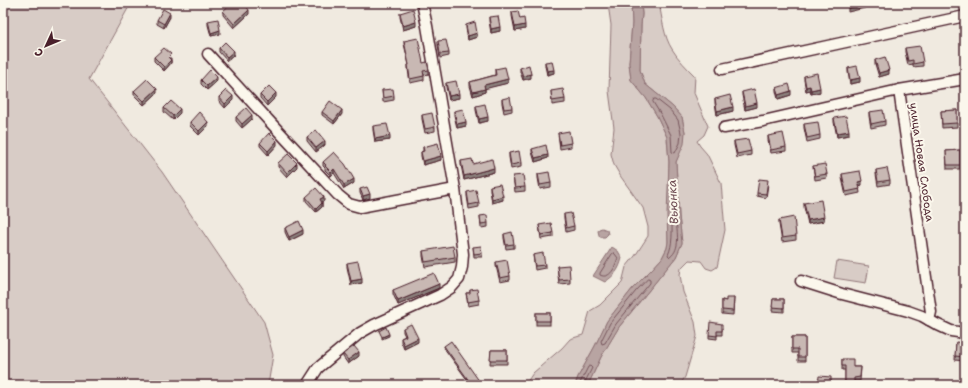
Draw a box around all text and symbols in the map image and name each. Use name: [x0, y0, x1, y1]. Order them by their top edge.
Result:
north arrow: [26, 26, 66, 66]
text: С: [31, 45, 47, 60]
street label: улица Новая Слобода: [906, 102, 937, 223]
water label: Вьюнка: [664, 179, 682, 225]

